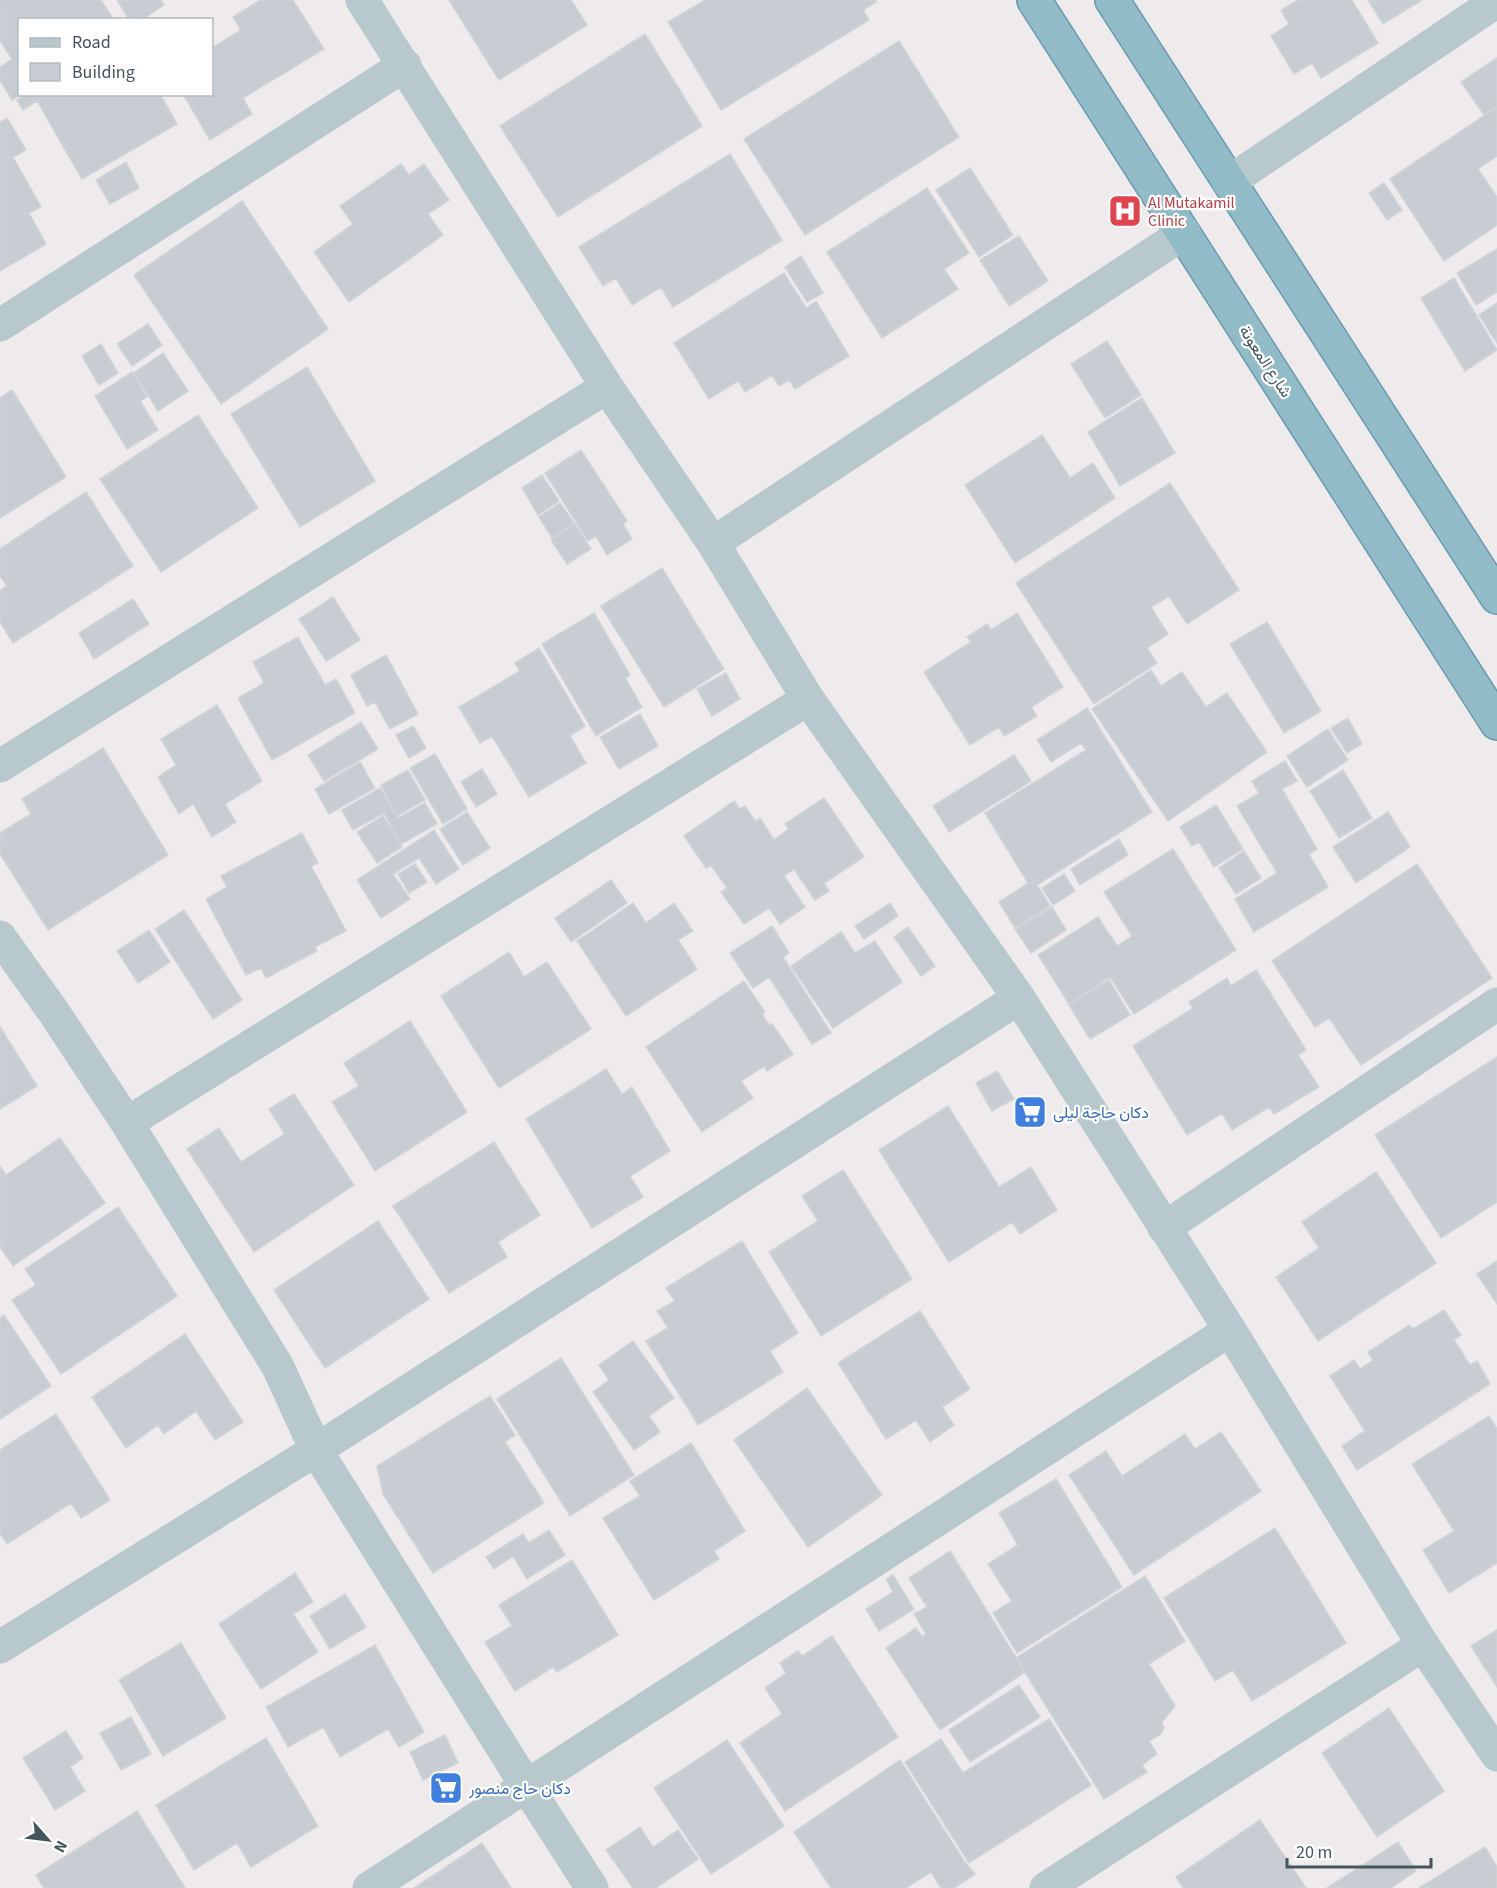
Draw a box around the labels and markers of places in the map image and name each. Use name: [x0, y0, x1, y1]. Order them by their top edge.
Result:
place label: Al Mutakamil Clinic: [1148, 192, 1235, 232]
hospital icon: Al Mutakamil Clinic: [1107, 193, 1143, 229]
supermarket icon: دكان حاجة ليلى: [1012, 1094, 1048, 1130]
place label: دكان حاجة ليلى: [1053, 1102, 1149, 1124]
supermarket icon: دكان حاج منصور: [428, 1770, 464, 1806]
place label: دكان حاج منصور: [468, 1778, 571, 1800]

